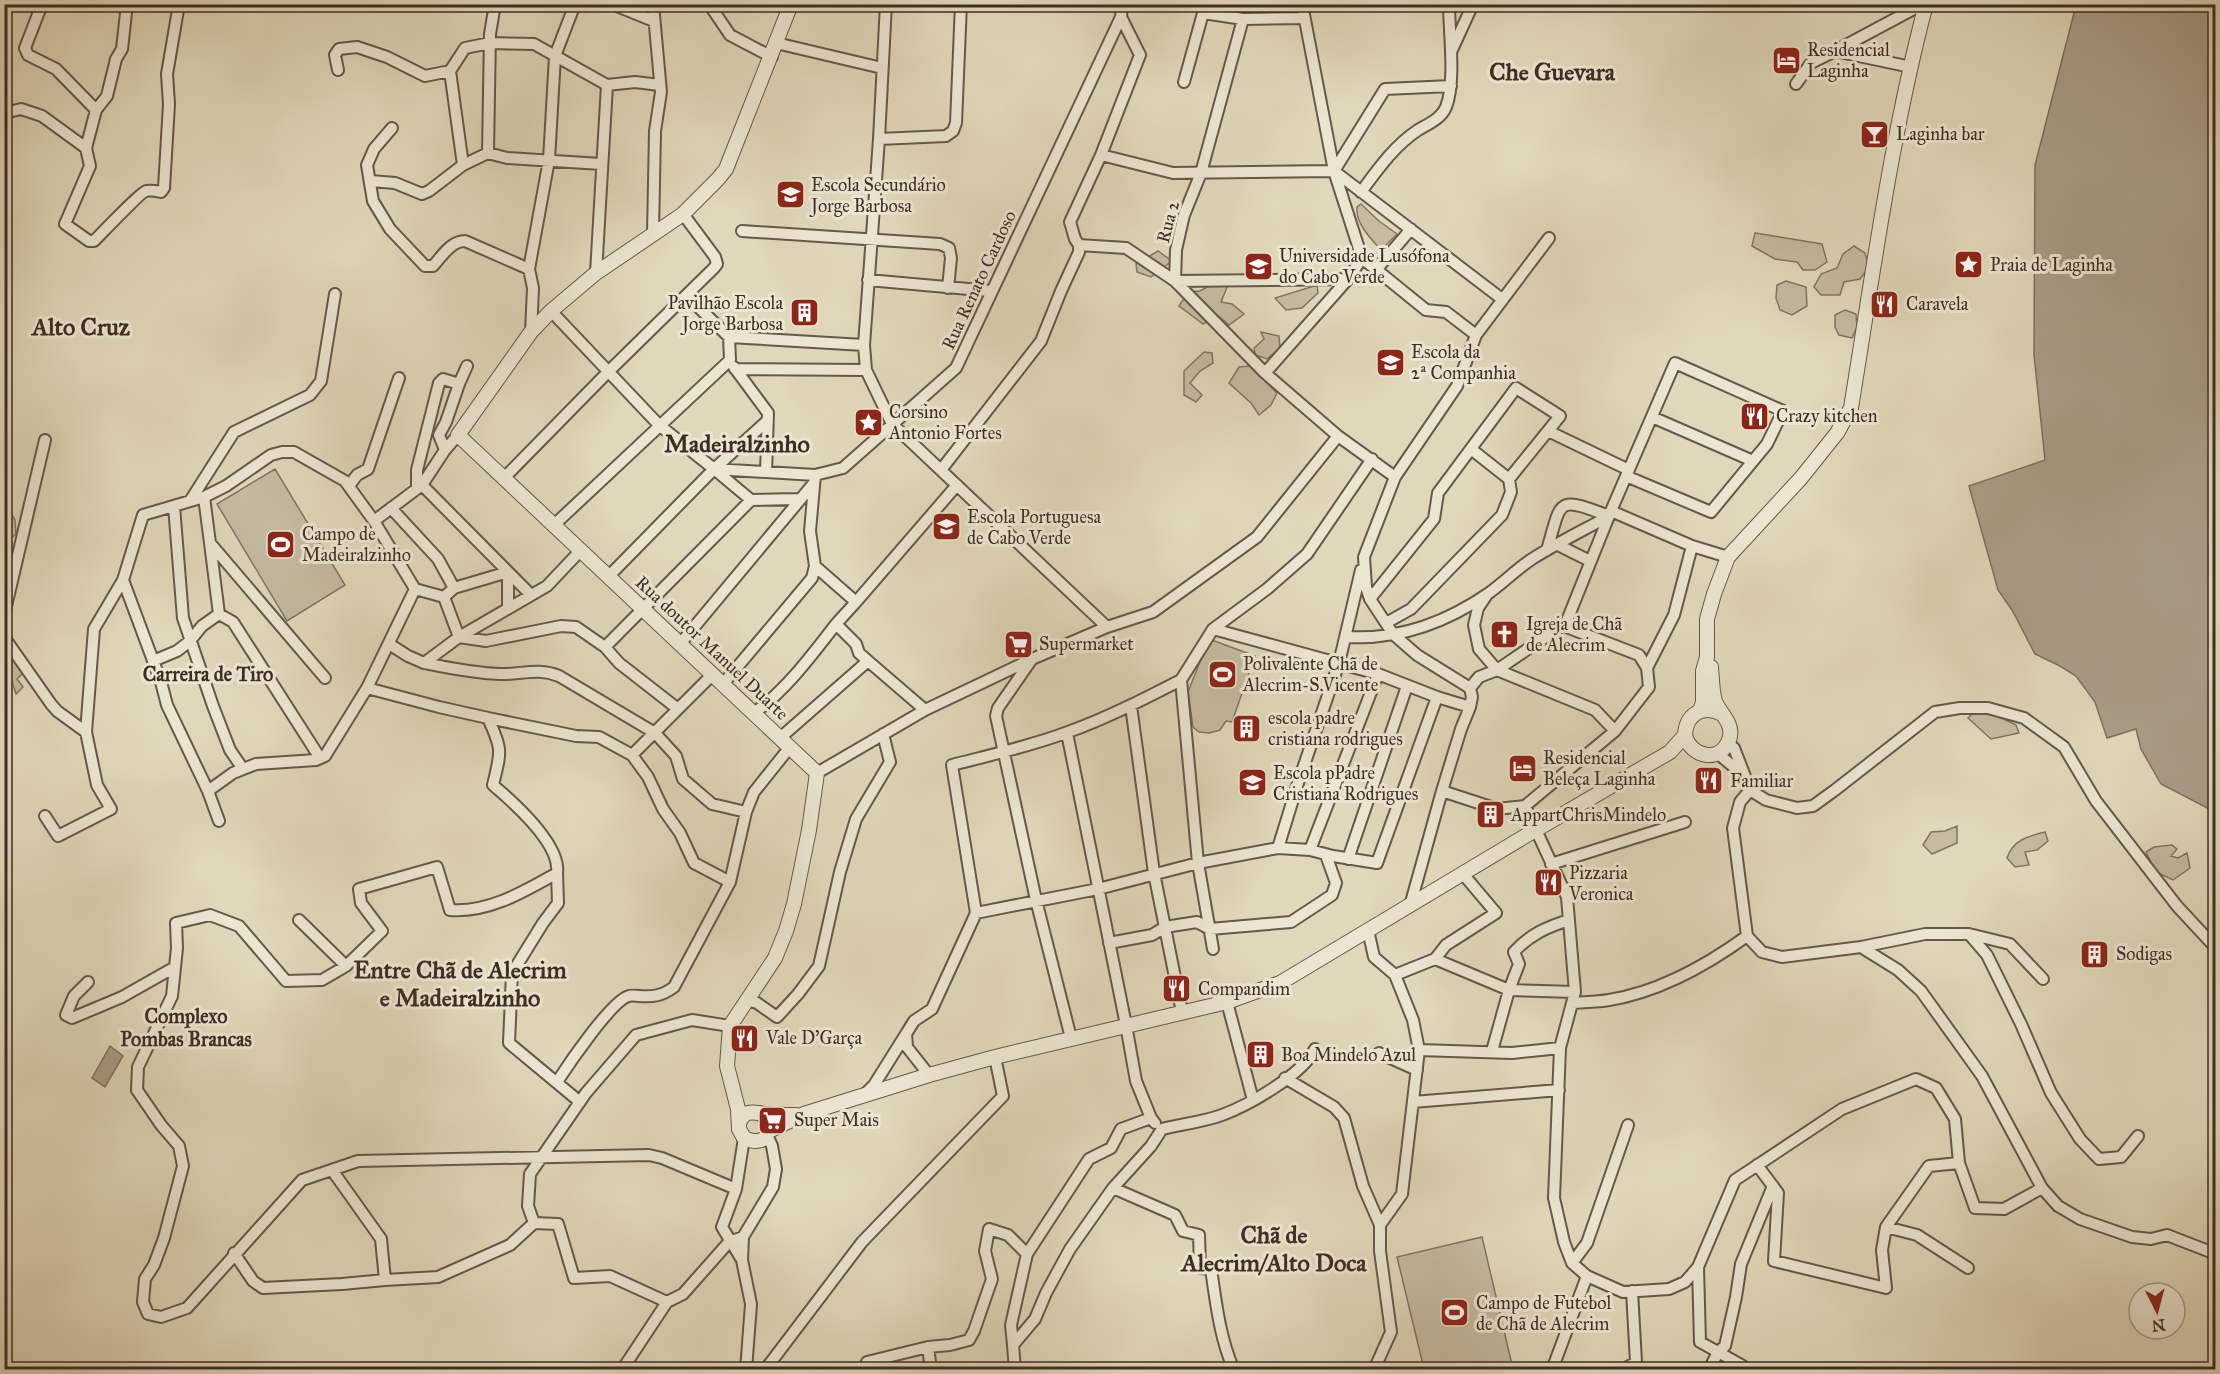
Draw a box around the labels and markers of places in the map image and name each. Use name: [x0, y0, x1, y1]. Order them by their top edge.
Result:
place label: Residencial Laginha: [1807, 39, 1890, 83]
hotel icon: Residencial Laginha: [1770, 44, 1802, 76]
bar icon: Laginha bar: [1859, 118, 1891, 150]
place label: Laginha bar: [1896, 123, 1985, 146]
place label: Escola Secundário Jorge Barbosa: [809, 174, 946, 218]
school or university icon: Escola Secundário Jorge Barbosa: [774, 179, 806, 211]
place label: Universidade Lusófona do Cabo Verde: [1279, 245, 1450, 288]
place icon: Praia de Laginha: [1953, 249, 1985, 281]
school or university icon: Universidade Lusófona do Cabo Verde: [1242, 250, 1274, 282]
place label: Praia de Laginha: [1990, 254, 2113, 277]
restaurant icon: Caravela: [1869, 288, 1901, 320]
place label: Pavilhão Escola Jorge Barbosa: [668, 292, 783, 336]
place label: Caravela: [1906, 293, 1969, 315]
building icon: Pavilhão Escola Jorge Barbosa: [788, 297, 820, 329]
place label: Escola da 2ª Companhia: [1411, 341, 1516, 384]
school or university icon: Escola da 2ª Companhia: [1374, 346, 1406, 378]
restaurant icon: Crazy kitchen: [1739, 400, 1771, 432]
place label: Corsino Antonio Fortes: [888, 401, 1002, 444]
place label: Crazy kitchen: [1776, 405, 1878, 427]
place icon: Corsino Antonio Fortes: [852, 406, 884, 438]
place label: Escola Portuguesa de Cabo Verde: [967, 506, 1102, 549]
school or university icon: Escola Portuguesa de Cabo Verde: [930, 511, 962, 543]
place label: Campo de Madeiralzinho: [302, 523, 411, 566]
sports icon: Campo de Madeiralzinho: [265, 528, 297, 560]
place label: Igreja de Chã de Alecrim: [1526, 613, 1623, 656]
church icon: Igreja de Chã de Alecrim: [1489, 618, 1521, 650]
supermarket icon: Supermarket: [1002, 628, 1034, 660]
place label: Supermarket: [1039, 633, 1134, 655]
place label: Polivalente Chã de Alecrim-S.Vicente: [1242, 653, 1378, 696]
sports icon: Polivalente Chã de Alecrim-S.Vicente: [1206, 658, 1238, 690]
place label: escola padre cristiana rodrigues: [1268, 707, 1403, 751]
building icon: escola padre cristiana rodrigues: [1231, 712, 1263, 744]
place label: Residencial Beleça Laginha: [1543, 747, 1656, 791]
hotel icon: Residencial Beleça Laginha: [1506, 752, 1538, 784]
place label: Escola pPadre Cristiana Rodrigues: [1273, 762, 1418, 806]
restaurant icon: Familiar: [1693, 765, 1725, 797]
school or university icon: Escola pPadre Cristiana Rodrigues: [1236, 767, 1268, 799]
place label: Familiar: [1730, 770, 1793, 792]
building icon: AppartChrisMindelo: [1474, 799, 1506, 831]
place label: AppartChrisMindelo: [1510, 804, 1666, 826]
place label: Pizzaria Veronica: [1568, 862, 1634, 905]
restaurant icon: Pizzaria Veronica: [1532, 867, 1564, 899]
building icon: Sodigas: [2079, 938, 2111, 970]
place label: Sodigas: [2116, 943, 2172, 966]
restaurant icon: Compandim: [1161, 973, 1193, 1005]
place label: Compandim: [1198, 978, 1290, 1000]
restaurant icon: Vale D'Garça: [729, 1022, 761, 1054]
place label: Vale D'Garça: [765, 1027, 863, 1049]
building icon: Boa Mindelo Azul: [1244, 1039, 1276, 1071]
place label: Boa Mindelo Azul: [1281, 1044, 1416, 1066]
supermarket icon: Super Mais: [757, 1104, 789, 1136]
place label: Super Mais: [794, 1109, 879, 1131]
place label: Campo de Futebol de Chã de Alecrim: [1476, 1292, 1611, 1335]
sports icon: Campo de Futebol de Chã de Alecrim: [1439, 1297, 1471, 1329]

